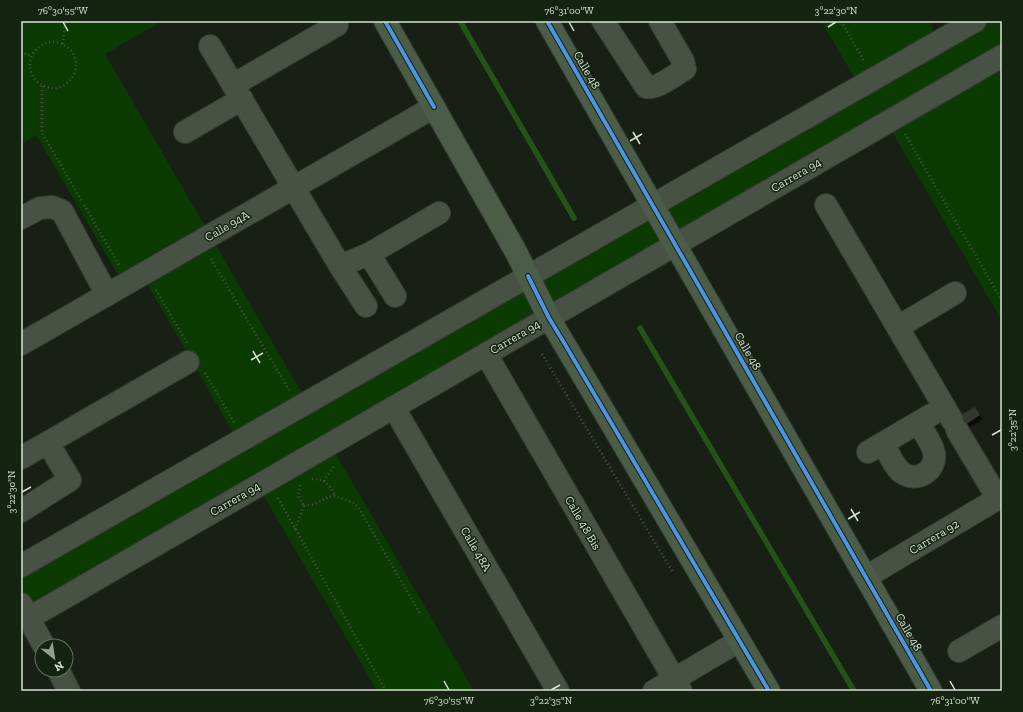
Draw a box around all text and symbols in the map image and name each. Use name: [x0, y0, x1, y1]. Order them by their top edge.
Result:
text: 76°30'55"W: [38, 5, 89, 17]
text: 76°31'00"W: [545, 5, 594, 17]
text: 3°22'30"N: [815, 5, 858, 17]
street label: Calle 48: [571, 49, 603, 91]
street label: Carrera 94: [768, 155, 824, 195]
street label: Calle 94A: [202, 208, 252, 244]
street label: Carrera 94: [487, 317, 543, 357]
street label: Calle 48: [732, 330, 764, 372]
text: 3°22'35"N: [1007, 408, 1019, 451]
text: 3°22'30"N: [6, 470, 18, 513]
street label: Carrera 94: [207, 479, 263, 519]
street label: Calle 48 Bis: [562, 494, 604, 552]
street label: Carrera 92: [907, 517, 961, 557]
street label: Calle 48A: [458, 524, 494, 574]
street label: Calle 48: [893, 611, 925, 653]
north arrow: [34, 638, 74, 678]
text: N: [51, 659, 66, 674]
text: 76°30'55"W: [424, 695, 475, 707]
text: 3°22'35"N: [530, 695, 573, 707]
text: 76°31'00"W: [931, 695, 980, 707]

